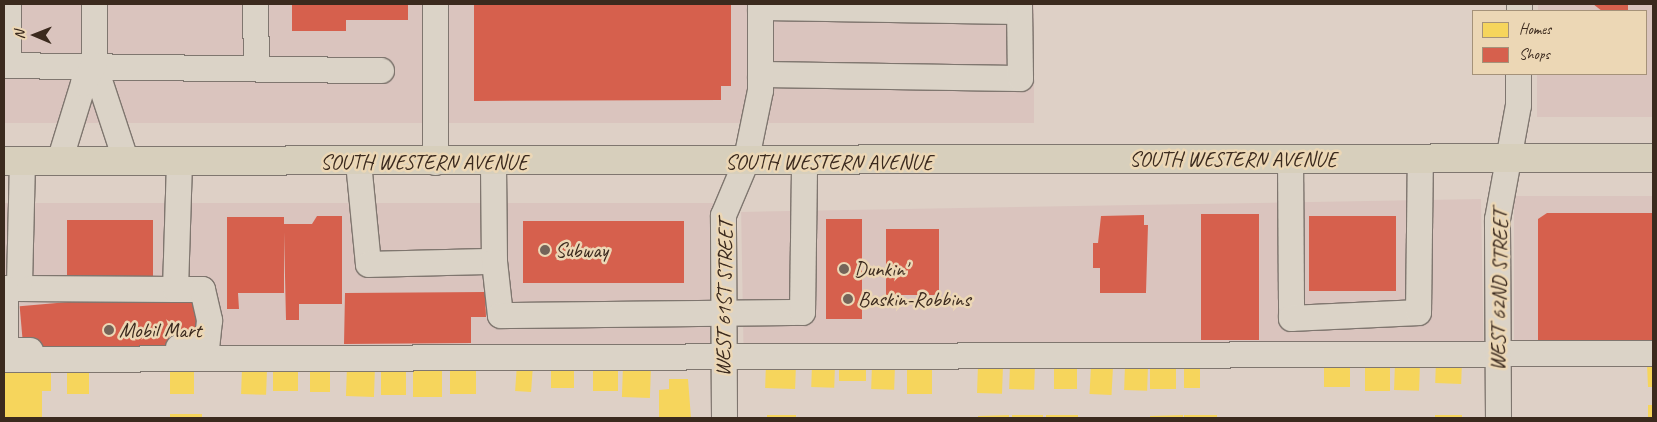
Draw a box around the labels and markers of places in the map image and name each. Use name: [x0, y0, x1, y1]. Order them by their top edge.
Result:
place label: Subway: [555, 237, 608, 263]
marker: Subway: [539, 244, 551, 256]
place label: Dunkin': [854, 256, 907, 282]
marker: Dunkin': [838, 263, 850, 275]
place label: Baskin-Robbins: [858, 286, 970, 312]
marker: Baskin-Robbins: [842, 293, 854, 305]
place label: Mobil Mart: [119, 317, 202, 343]
marker: Mobil Mart: [103, 324, 115, 336]

